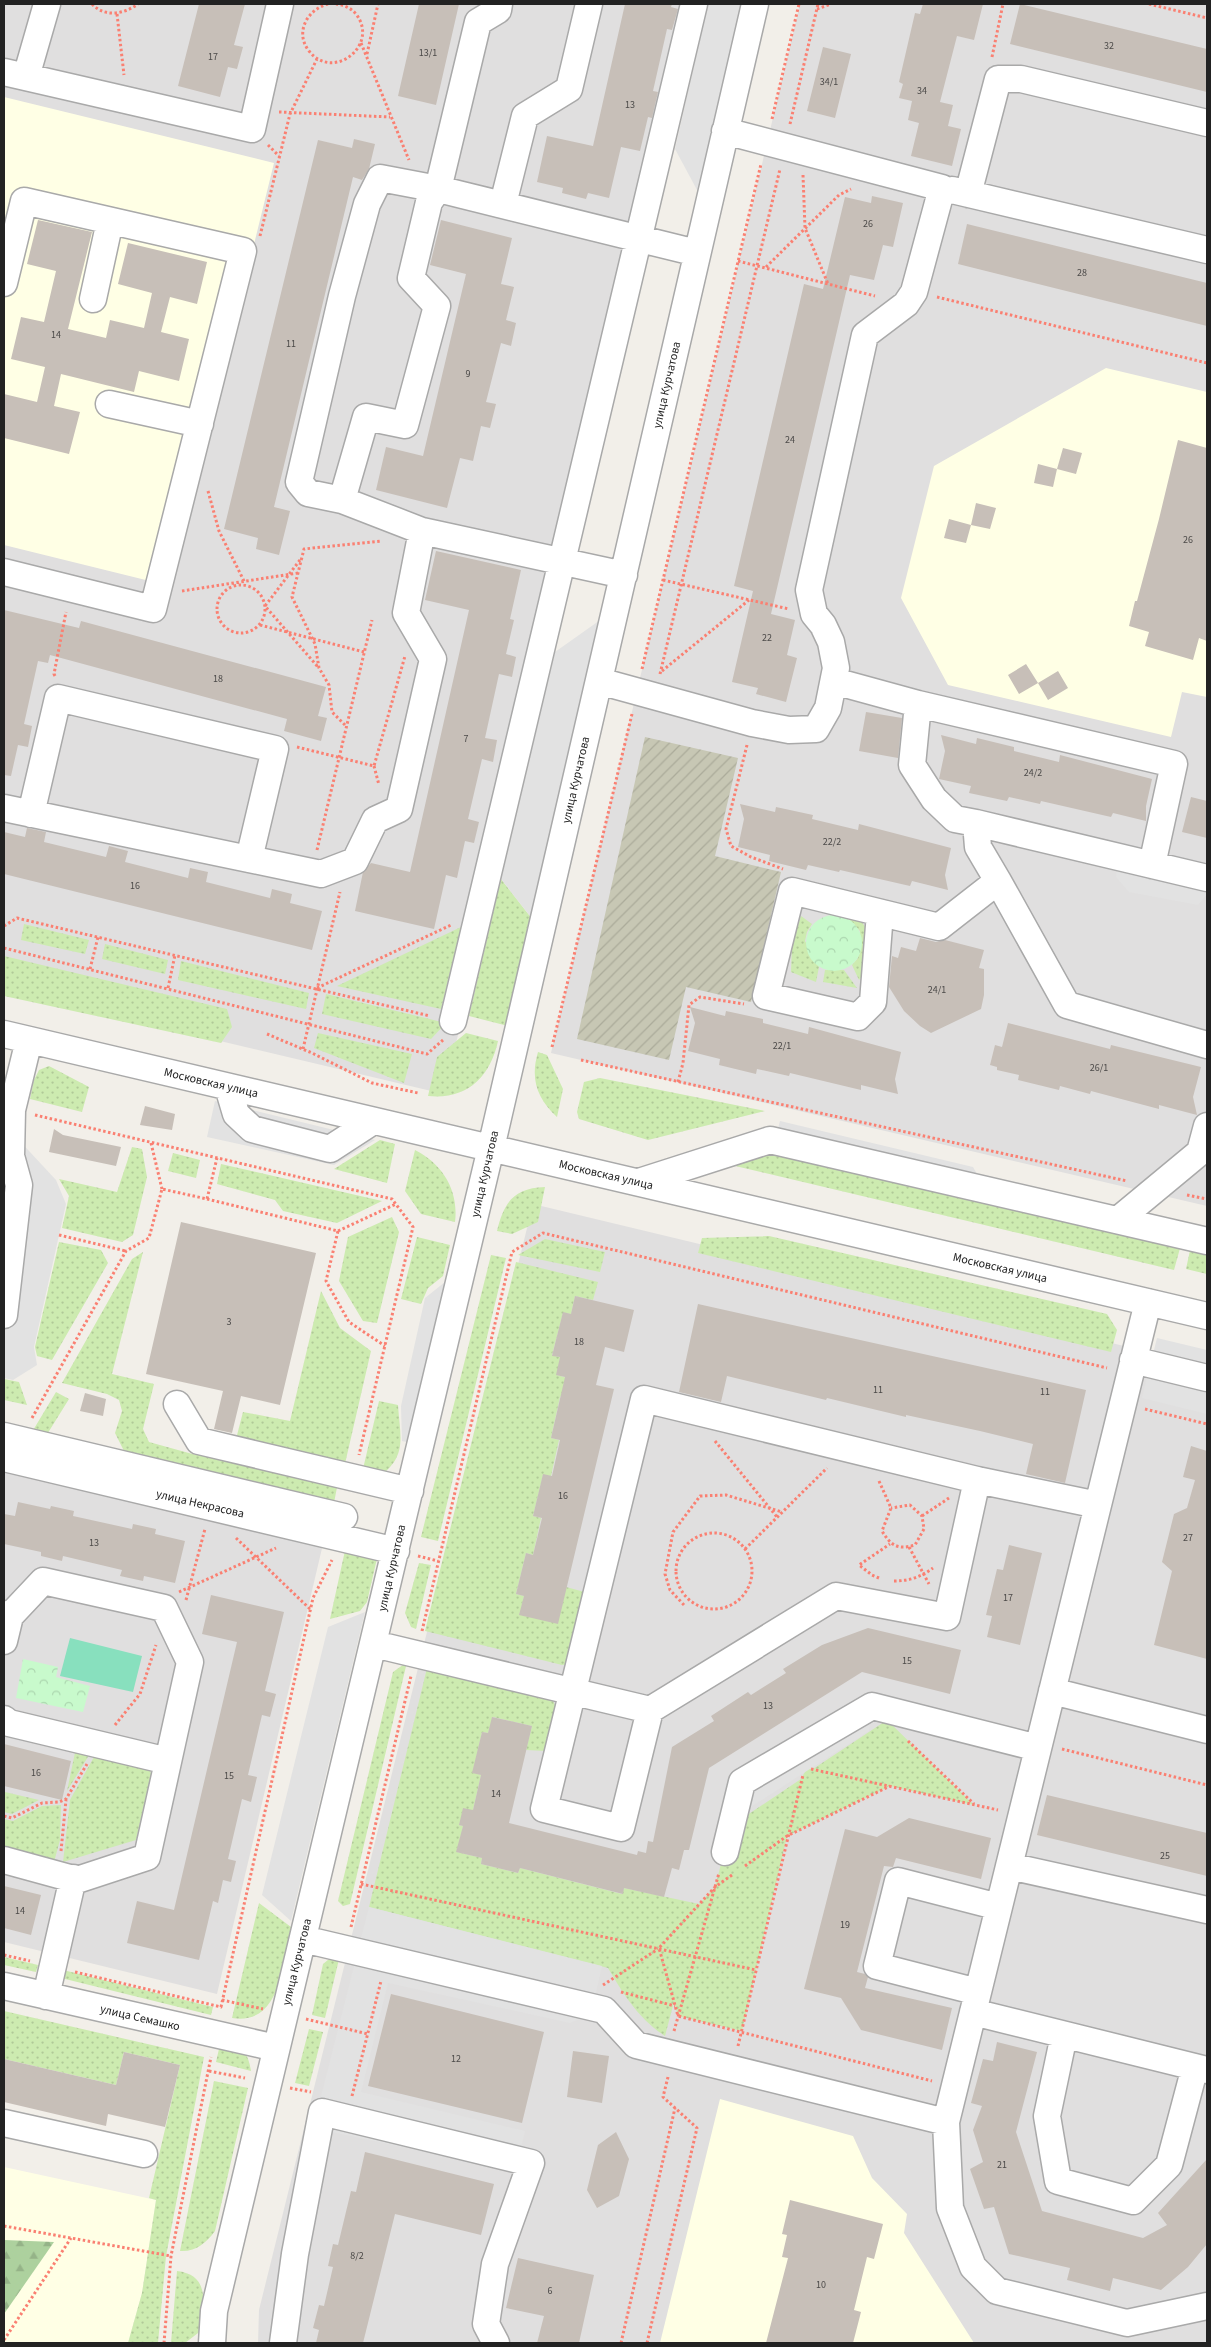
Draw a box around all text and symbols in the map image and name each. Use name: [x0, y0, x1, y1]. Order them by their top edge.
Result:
house number: 32: [1104, 39, 1114, 53]
house number: 13/1: [419, 46, 437, 60]
house number: 17: [208, 50, 218, 64]
house number: 34/1: [820, 75, 838, 89]
house number: 34: [917, 84, 927, 98]
house number: 13: [625, 98, 635, 112]
house number: 26: [863, 217, 873, 231]
house number: 28: [1077, 266, 1087, 280]
house number: 14: [51, 328, 61, 342]
house number: 11: [286, 337, 296, 351]
street label: улица Курчатова: [649, 340, 685, 430]
house number: 9: [466, 367, 471, 381]
house number: 24: [785, 433, 795, 447]
house number: 26: [1183, 533, 1193, 547]
house number: 22: [762, 631, 772, 645]
house number: 18: [213, 672, 223, 686]
house number: 7: [464, 732, 469, 746]
street label: улица Курчатова: [558, 735, 594, 825]
house number: 24/2: [1024, 766, 1042, 780]
house number: 22/2: [823, 835, 841, 849]
house number: 16: [130, 879, 140, 893]
house number: 24/1: [928, 983, 946, 997]
house number: 22/1: [773, 1039, 791, 1053]
house number: 26/1: [1090, 1061, 1108, 1075]
street label: Московская улица: [162, 1064, 260, 1102]
street label: улица Курчатова: [467, 1129, 503, 1219]
street label: Московская улица: [557, 1156, 655, 1194]
street label: Московская улица: [951, 1249, 1049, 1287]
house number: 3: [227, 1315, 232, 1329]
house number: 18: [574, 1335, 584, 1349]
house number: 11: [873, 1383, 883, 1397]
house number: 11: [1040, 1385, 1050, 1399]
street label: улица Некрасова: [154, 1486, 246, 1522]
house number: 16: [558, 1489, 568, 1503]
street label: улица Курчатова: [374, 1523, 410, 1613]
house number: 27: [1183, 1531, 1193, 1545]
house number: 13: [89, 1536, 99, 1550]
house number: 17: [1003, 1591, 1013, 1605]
house number: 15: [902, 1654, 912, 1668]
house number: 13: [763, 1699, 773, 1713]
house number: 16: [31, 1766, 41, 1780]
house number: 15: [224, 1769, 234, 1783]
house number: 14: [491, 1787, 501, 1801]
house number: 25: [1160, 1849, 1170, 1863]
house number: 14: [15, 1904, 25, 1918]
street label: улица Курчатова: [278, 1917, 316, 2007]
house number: 19: [840, 1918, 850, 1932]
street label: улица Семашко: [98, 2001, 182, 2035]
house number: 12: [451, 2052, 461, 2066]
house number: 21: [997, 2158, 1007, 2172]
house number: 8/2: [350, 2249, 364, 2263]
house number: 10: [816, 2278, 826, 2292]
house number: 6: [548, 2284, 553, 2298]

